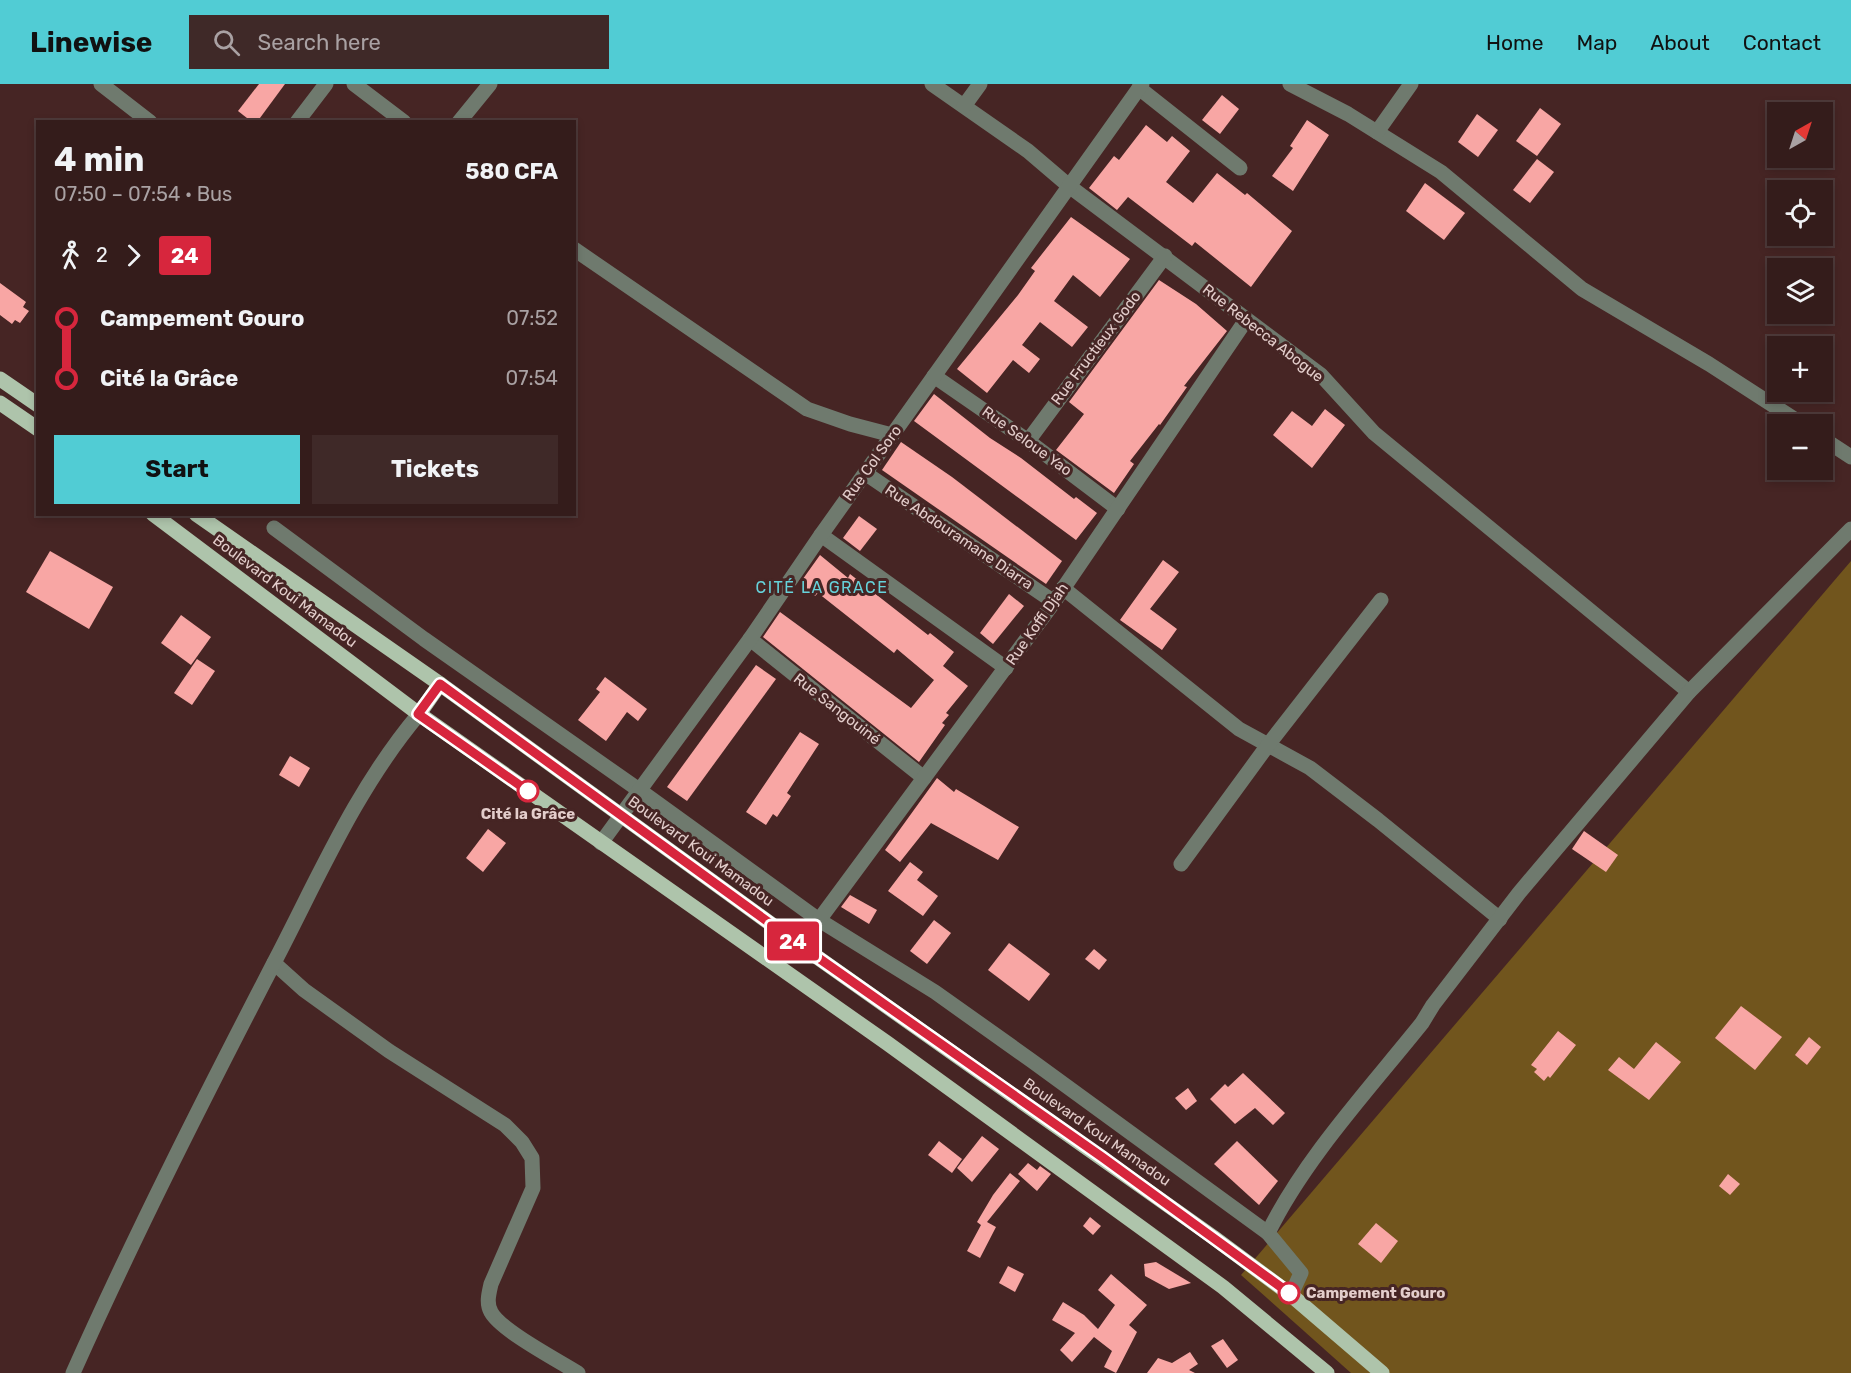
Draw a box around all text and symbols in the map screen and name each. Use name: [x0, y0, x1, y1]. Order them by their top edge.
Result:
search box: [189, 15, 609, 69]
text: Linewise: [30, 26, 153, 59]
icon: search: [210, 26, 243, 59]
text: Search here: [258, 29, 381, 56]
text: Home: [1486, 30, 1543, 55]
text: Map: [1576, 30, 1617, 55]
text: About: [1650, 30, 1710, 55]
text: Contact: [1743, 30, 1821, 55]
north arrow: [1767, 102, 1833, 168]
map controls: [1767, 102, 1833, 480]
text: 4 min: [54, 140, 144, 179]
text: 580 CFA: [465, 158, 558, 185]
button: locate: [1767, 180, 1833, 246]
text: 07:50 – 07:54 · Bus: [54, 182, 232, 206]
icon: walk: [54, 239, 87, 272]
icon: forward: [117, 239, 150, 272]
text: 2: [96, 243, 108, 267]
text: 24: [171, 243, 199, 268]
button: layers: [1767, 258, 1833, 324]
street label: Rue Rebecca Abogue: [1199, 280, 1327, 386]
street label: Rue Fructieux Godo: [1047, 288, 1145, 408]
text: Campement Gouro: [100, 305, 304, 332]
text: 07:52: [506, 306, 558, 330]
button: +: [1767, 336, 1833, 402]
text: Cité la Grâce: [100, 365, 238, 392]
text: 07:54: [506, 366, 558, 390]
street label: Rue Seloue Yao: [979, 402, 1075, 480]
button: −: [1767, 414, 1833, 480]
street label: Rue Col Soro: [839, 422, 905, 504]
button: Start: [54, 435, 300, 504]
button: Tickets: [312, 435, 558, 504]
street label: Rue Abdouramane Diarra: [882, 481, 1036, 593]
street label: Boulevard Koui Mamadou: [209, 531, 361, 651]
district label: CITÉ LA GRACE: [756, 578, 888, 597]
street label: Rue Koffi Djah: [1002, 579, 1072, 669]
street label: Rue Sangouiné: [790, 669, 884, 749]
marker: Cité la Grâce: [517, 780, 539, 802]
street label: Boulevard Koui Mamadou: [625, 792, 777, 910]
place label: Cité la Grâce: [481, 805, 575, 823]
line badge: 24: [766, 922, 820, 960]
text: 24: [779, 929, 807, 954]
street label: Boulevard Koui Mamadou: [1020, 1074, 1174, 1190]
marker: Campement Gouro: [1278, 1282, 1300, 1304]
place label: Campement Gouro: [1306, 1284, 1445, 1302]

